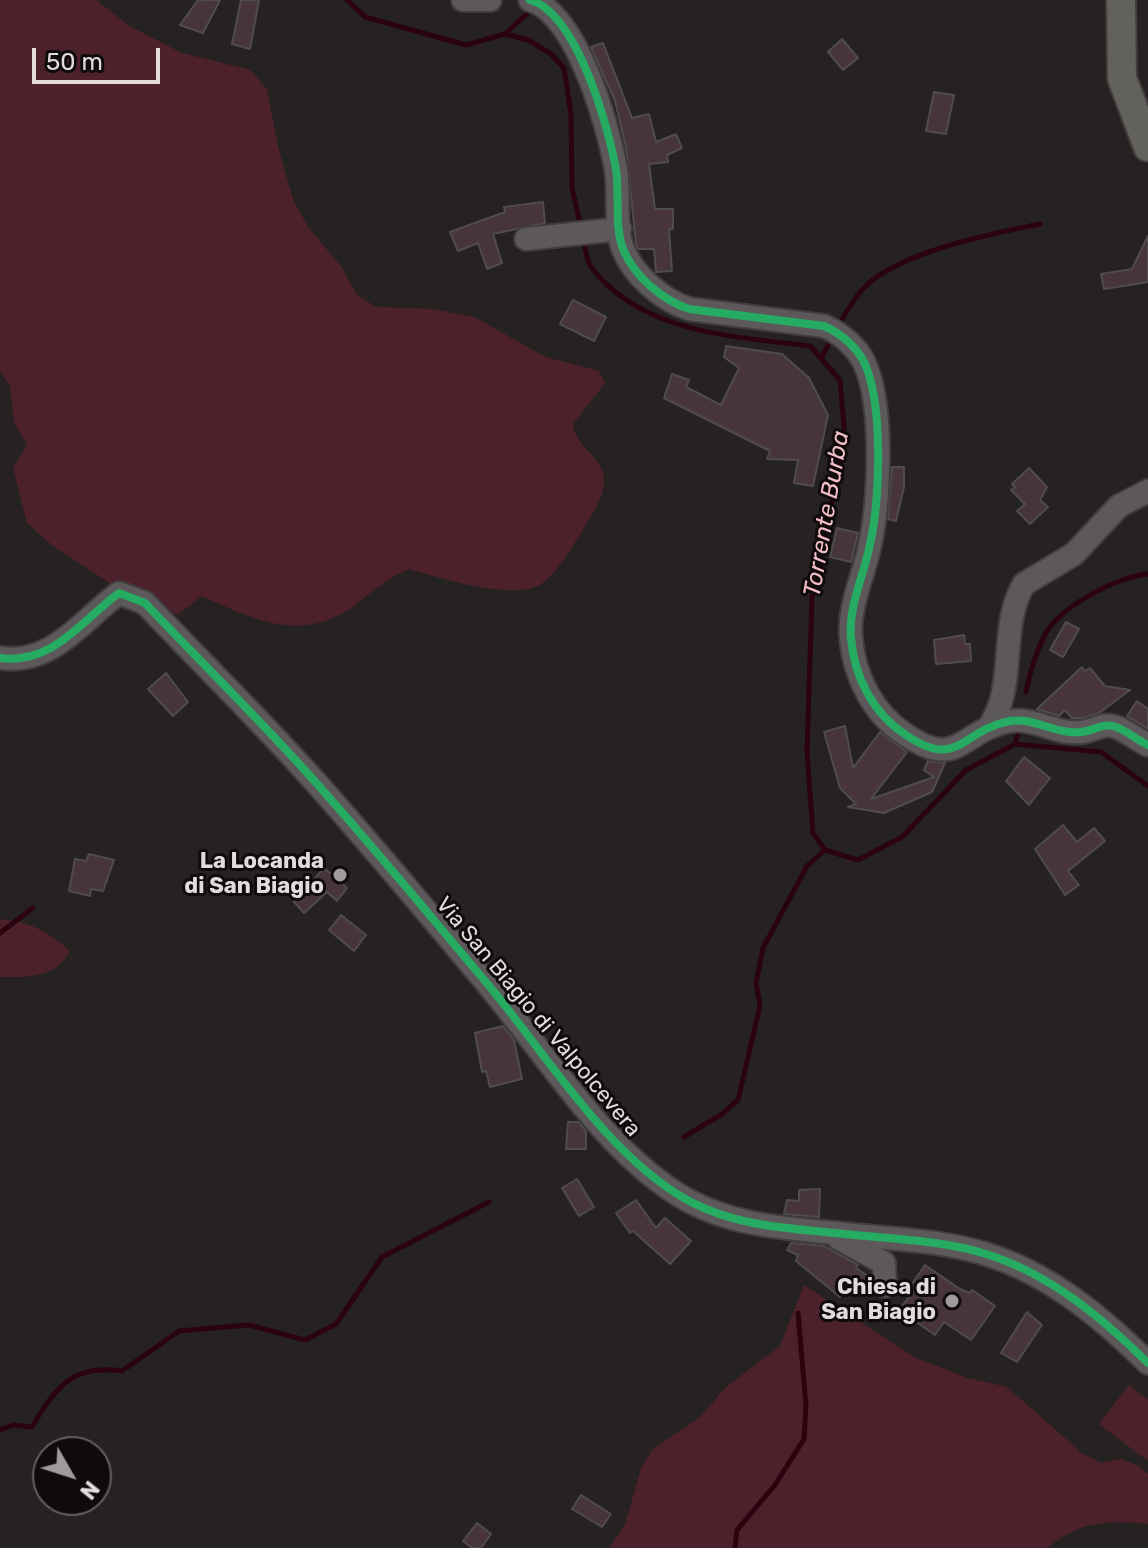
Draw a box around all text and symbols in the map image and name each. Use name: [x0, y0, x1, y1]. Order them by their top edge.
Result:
scale bar: [36, 32, 164, 82]
text: 50 m: [46, 48, 103, 76]
water label: Torrente Burba: [798, 429, 856, 599]
place label: La Locanda di San Biagio: [184, 849, 324, 900]
marker: La Locanda di San Biagio: [331, 866, 349, 884]
street label: Via San Biagio di Valpolcevera: [430, 892, 646, 1142]
place label: Chiesa di San Biagio: [821, 1275, 936, 1326]
marker: Chiesa di San Biagio: [943, 1292, 961, 1310]
north arrow: [32, 1436, 112, 1516]
text: N: [74, 1476, 105, 1505]

